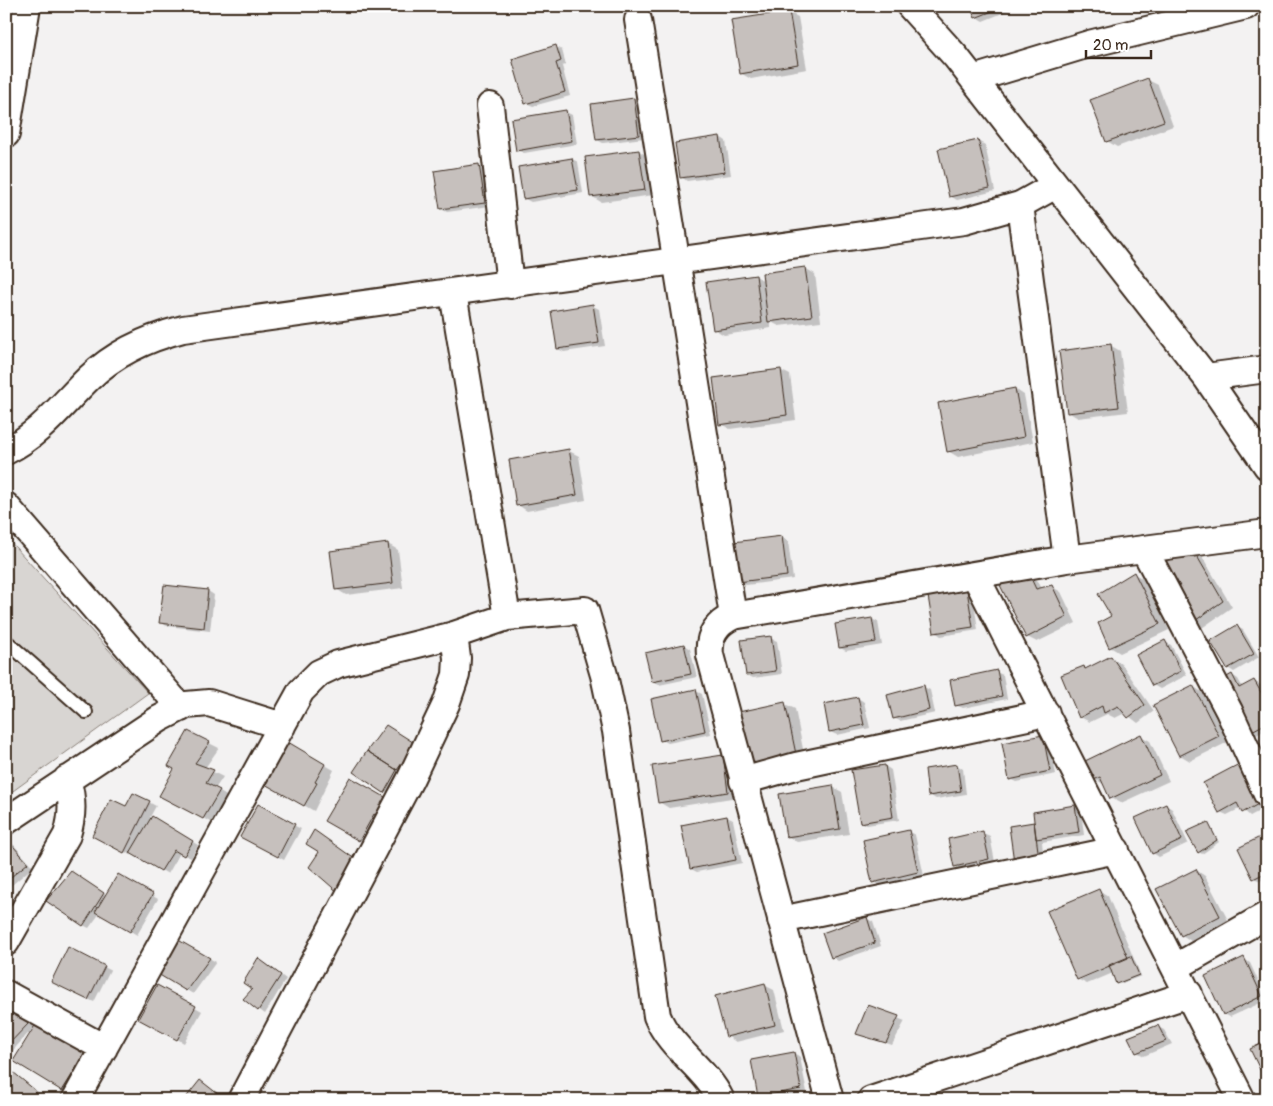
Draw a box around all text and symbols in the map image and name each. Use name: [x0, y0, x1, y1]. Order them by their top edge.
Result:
scale bar: [1086, 28, 1150, 60]
text: 20 m: [1093, 36, 1128, 55]

